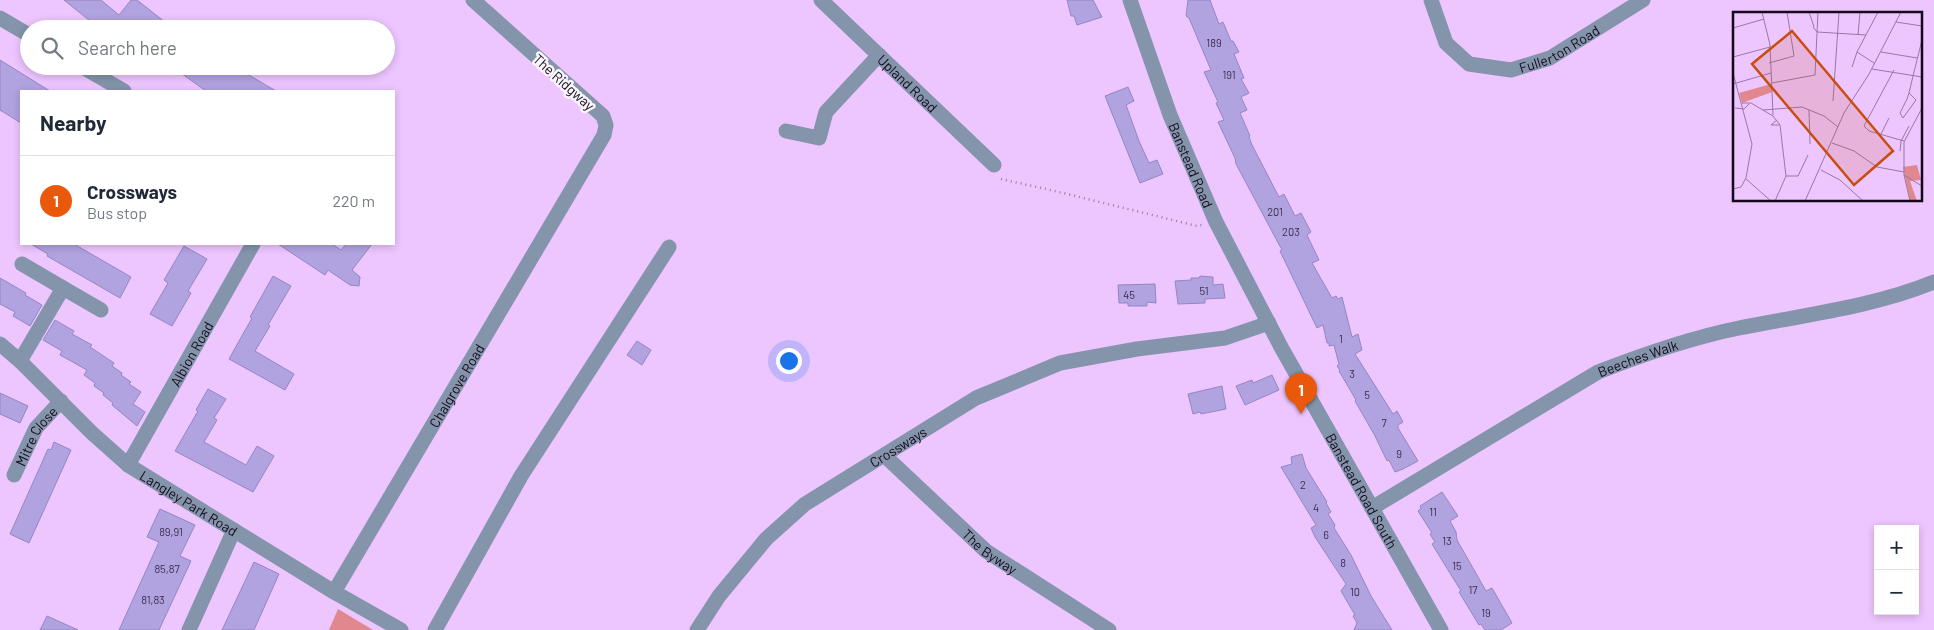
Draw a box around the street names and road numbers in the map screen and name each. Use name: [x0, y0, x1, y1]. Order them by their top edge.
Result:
street label: Fullerton Road: [1517, 21, 1602, 76]
street label: The Ridgway: [530, 50, 598, 114]
street label: Upland Road: [874, 50, 941, 115]
street label: Banstead Road: [1166, 120, 1217, 210]
street label: Albion Road: [166, 318, 216, 389]
street label: Beeches Walk: [1595, 336, 1680, 380]
street label: Chalgrove Road: [425, 341, 487, 430]
street label: Mitre Close: [11, 402, 61, 468]
street label: Crossways: [866, 422, 930, 470]
street label: Banstead Road South: [1323, 430, 1402, 551]
street label: Langley Park Road: [137, 466, 241, 539]
street label: The Byway: [959, 525, 1021, 578]

